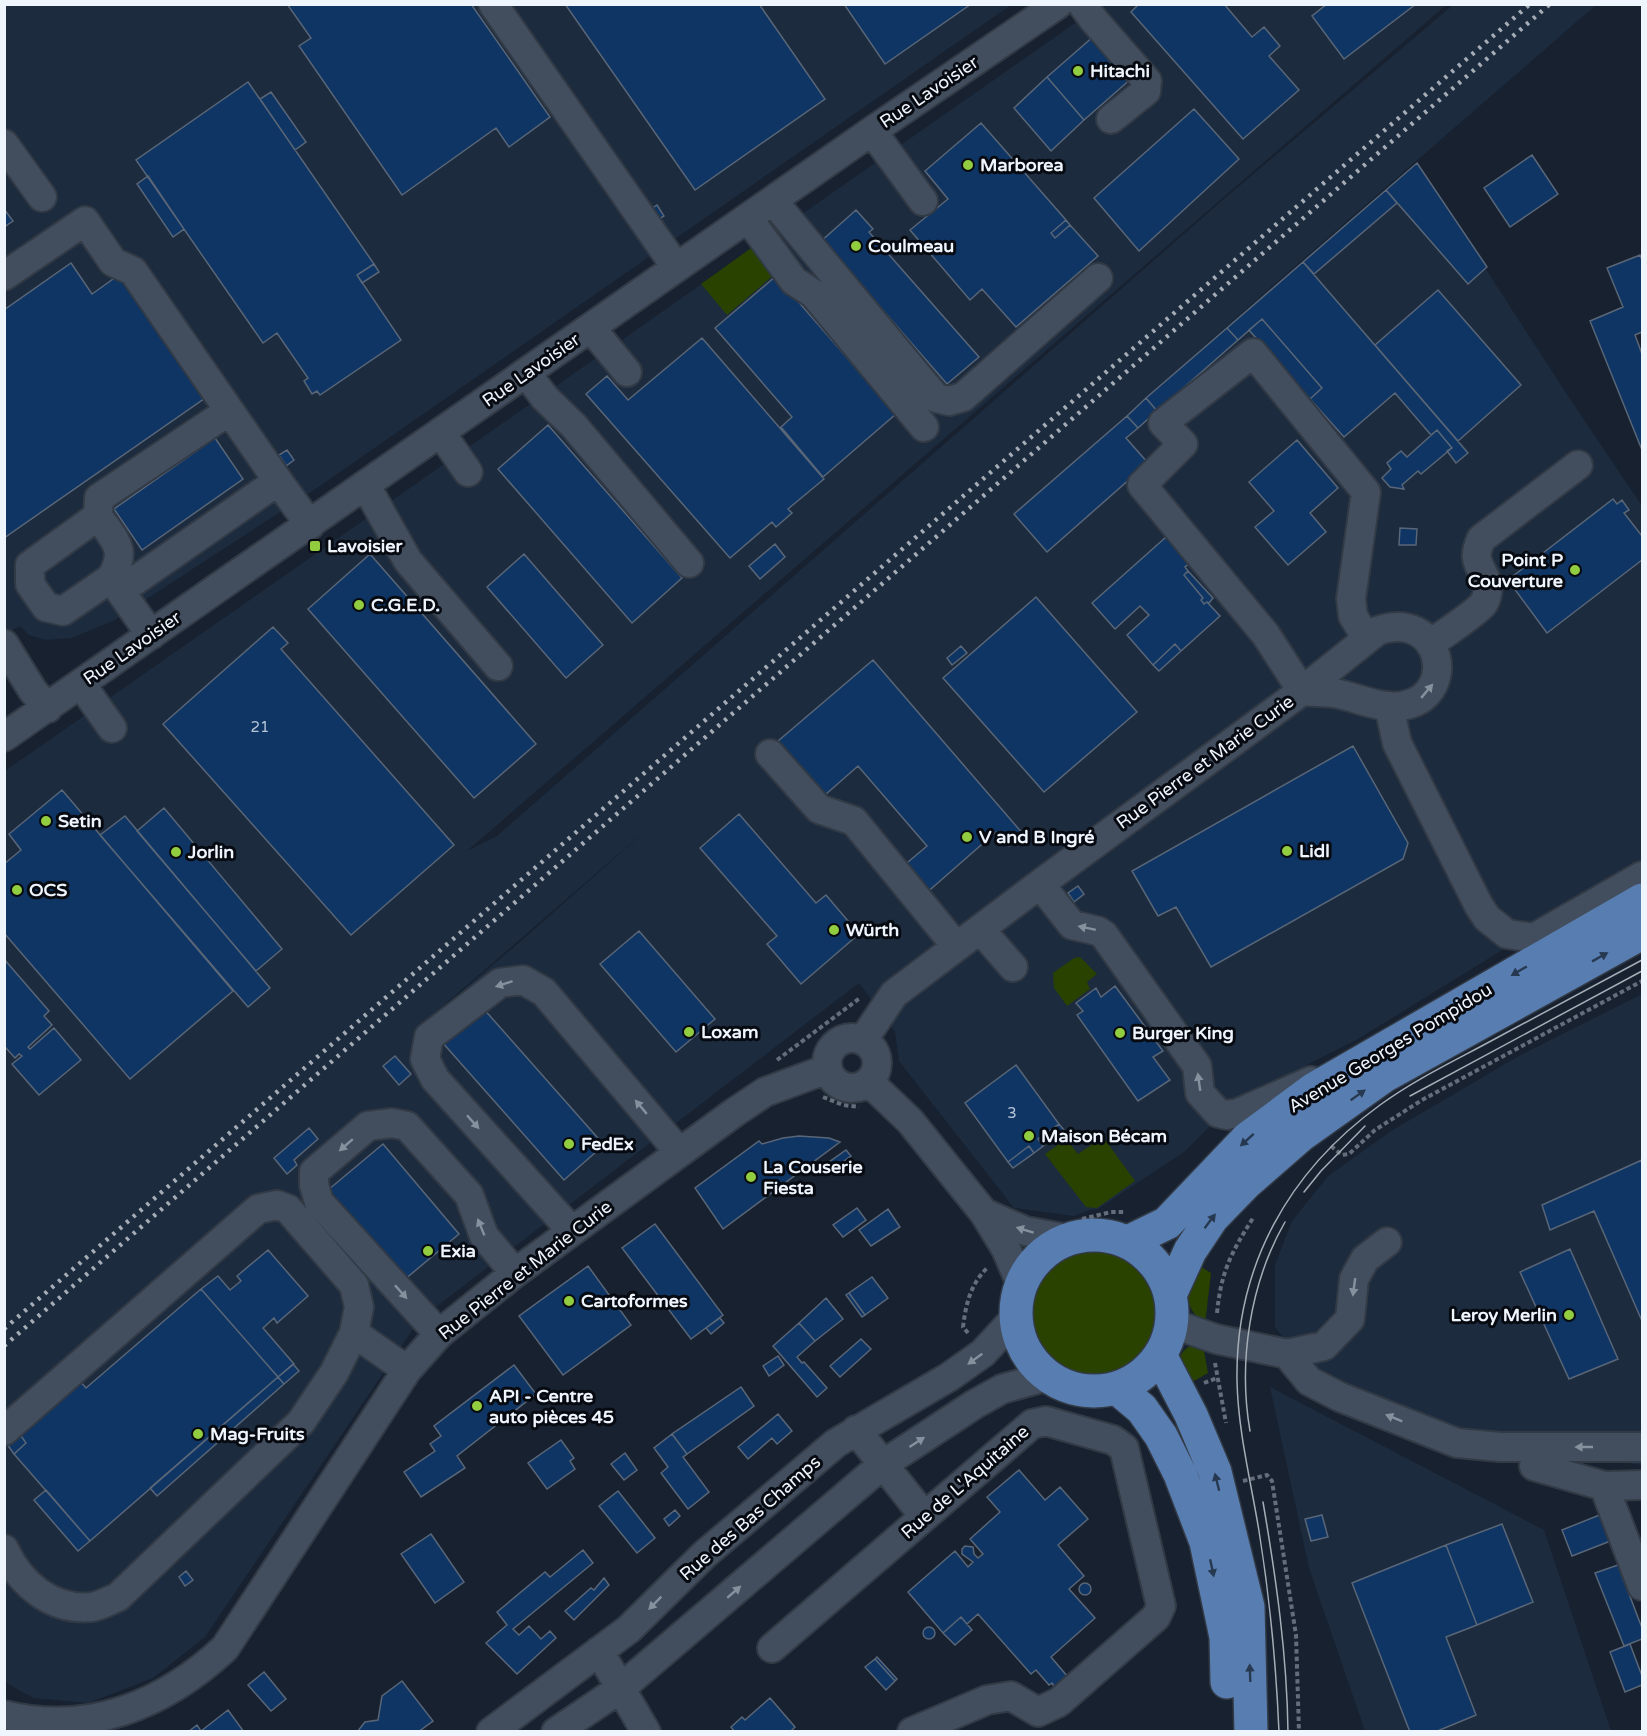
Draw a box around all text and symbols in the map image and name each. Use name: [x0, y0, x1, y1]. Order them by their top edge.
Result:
street label: Rue Lavoisier: [876, 51, 982, 133]
place label: Hitachi: [1090, 60, 1150, 82]
marker: Hitachi: [1071, 64, 1085, 78]
place label: Marborea: [980, 154, 1064, 176]
marker: Marborea: [961, 158, 975, 172]
place label: Coulmeau: [868, 235, 954, 257]
marker: Coulmeau: [849, 239, 863, 253]
street label: Rue Lavoisier: [478, 328, 584, 412]
place label: Lavoisier: [327, 535, 403, 557]
marker: Lavoisier: [308, 539, 322, 553]
place label: Point P Couverture: [1468, 549, 1563, 592]
marker: Point P Couverture: [1568, 563, 1582, 577]
place label: C.G.E.D.: [371, 594, 440, 616]
marker: C.G.E.D.: [352, 598, 366, 612]
street label: Rue Lavoisier: [79, 606, 185, 690]
one-way arrow: [1420, 684, 1433, 699]
street label: Rue Pierre et Marie Curie: [1112, 690, 1298, 834]
house number: 21: [251, 718, 269, 736]
place label: Setin: [58, 810, 102, 832]
marker: Setin: [39, 814, 53, 828]
place label: V and B Ingré: [979, 826, 1095, 848]
marker: V and B Ingré: [960, 830, 974, 844]
place label: Lidl: [1299, 840, 1330, 862]
place label: Jorlin: [187, 841, 234, 863]
marker: Lidl: [1280, 844, 1294, 858]
marker: Jorlin: [169, 845, 183, 859]
place label: OCS: [29, 879, 67, 901]
marker: OCS: [10, 883, 24, 897]
place label: Würth: [846, 919, 899, 941]
marker: Würth: [827, 923, 841, 937]
one-way arrow: [1078, 923, 1097, 932]
one-way arrow: [1592, 952, 1609, 962]
one-way arrow: [1510, 966, 1527, 976]
street label: Avenue Georges Pompidou: [1284, 978, 1496, 1118]
one-way arrow: [494, 980, 512, 989]
place label: Loxam: [701, 1021, 758, 1043]
place label: Burger King: [1132, 1022, 1234, 1044]
marker: Loxam: [682, 1025, 696, 1039]
marker: Burger King: [1113, 1026, 1127, 1040]
one-way arrow: [1194, 1072, 1203, 1091]
one-way arrow: [1349, 1089, 1365, 1101]
one-way arrow: [635, 1100, 648, 1115]
house number: 3: [1007, 1104, 1017, 1122]
one-way arrow: [466, 1114, 480, 1129]
place label: Maison Bécam: [1041, 1125, 1167, 1147]
marker: Maison Bécam: [1022, 1129, 1036, 1143]
place label: FedEx: [581, 1133, 634, 1155]
one-way arrow: [1240, 1133, 1255, 1146]
marker: FedEx: [562, 1137, 576, 1151]
one-way arrow: [339, 1138, 354, 1151]
place label: La Couserie Fiesta: [763, 1156, 863, 1199]
marker: La Couserie Fiesta: [744, 1170, 758, 1184]
street label: Rue Pierre et Marie Curie: [434, 1195, 616, 1345]
one-way arrow: [1204, 1214, 1216, 1229]
one-way arrow: [475, 1218, 485, 1236]
one-way arrow: [1016, 1225, 1034, 1234]
place label: Exia: [440, 1240, 476, 1262]
marker: Exia: [421, 1244, 435, 1258]
one-way arrow: [1349, 1278, 1358, 1297]
one-way arrow: [394, 1285, 408, 1300]
place label: Cartoformes: [581, 1290, 688, 1312]
marker: Cartoformes: [562, 1294, 576, 1308]
place label: Leroy Merlin: [1451, 1304, 1557, 1326]
marker: Leroy Merlin: [1562, 1308, 1576, 1322]
one-way arrow: [967, 1352, 982, 1364]
place label: API - Centre auto pièces 45: [489, 1385, 614, 1428]
marker: API - Centre auto pièces 45: [470, 1399, 484, 1413]
one-way arrow: [1385, 1413, 1403, 1422]
street label: Rue de L'Aquitaine: [897, 1421, 1033, 1543]
place label: Mag-Fruits: [210, 1423, 305, 1445]
marker: Mag-Fruits: [191, 1427, 205, 1441]
one-way arrow: [909, 1437, 925, 1448]
one-way arrow: [1575, 1442, 1594, 1452]
street label: Rue des Bas Champs: [675, 1451, 825, 1585]
one-way arrow: [1212, 1473, 1221, 1491]
one-way arrow: [1208, 1559, 1217, 1578]
one-way arrow: [726, 1585, 742, 1598]
one-way arrow: [648, 1596, 662, 1610]
one-way arrow: [1245, 1664, 1254, 1683]

